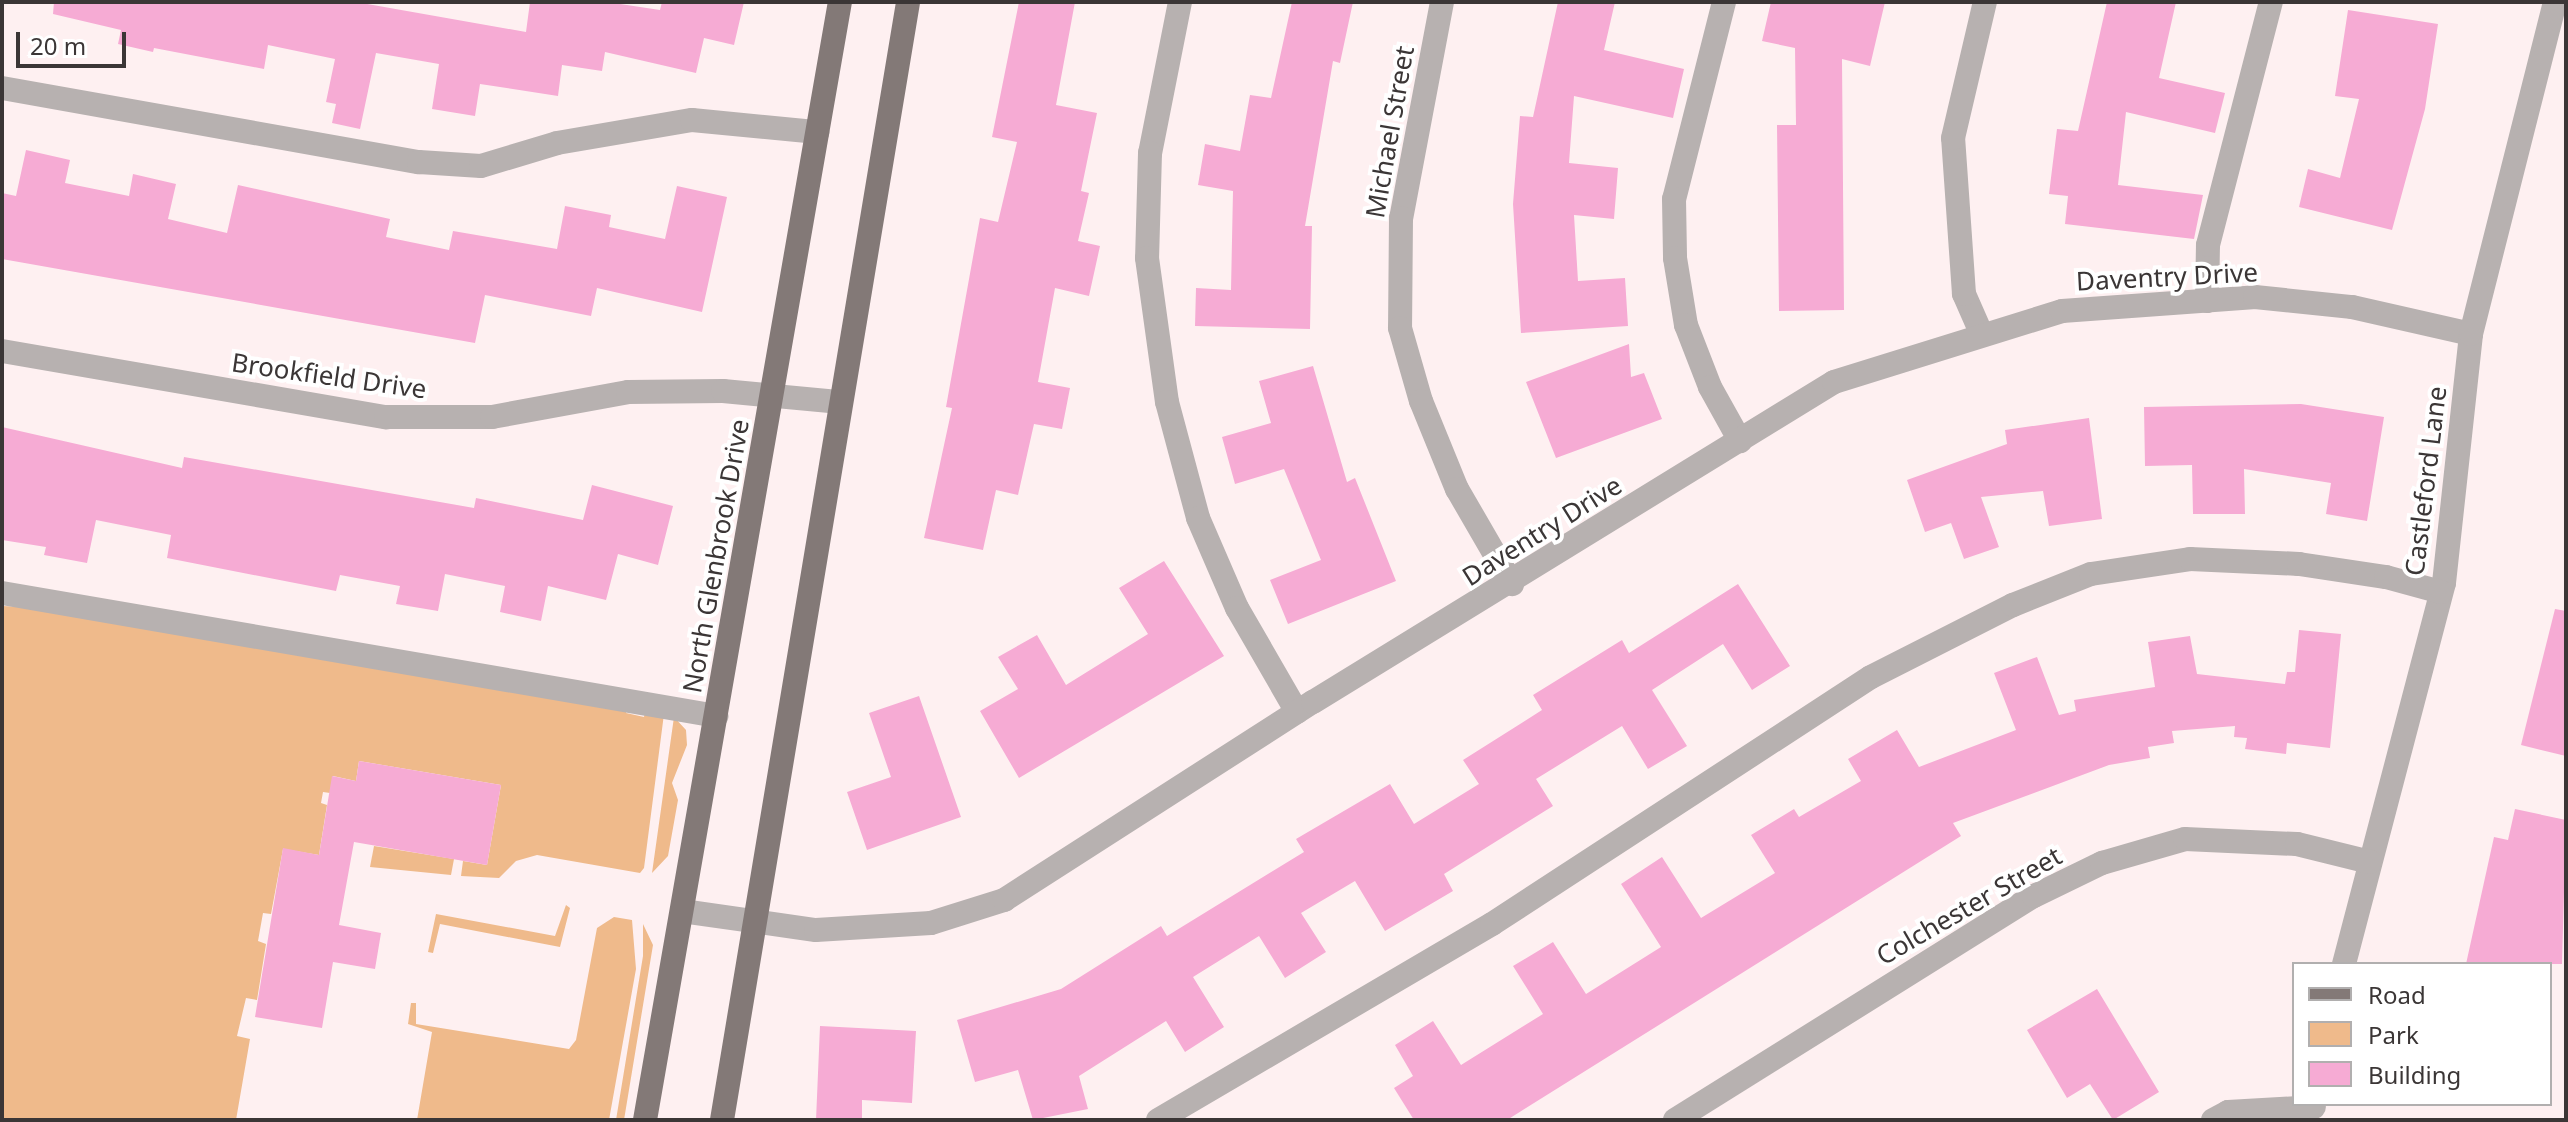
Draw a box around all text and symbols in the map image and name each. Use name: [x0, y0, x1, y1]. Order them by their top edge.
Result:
scale bar: [20, 16, 130, 66]
text: 20 m: [30, 29, 86, 62]
street label: Michael Street: [1360, 44, 1420, 220]
street label: Daventry Drive: [2075, 257, 2259, 297]
street label: Brookfield Drive: [230, 347, 428, 405]
street label: Castleford Lane: [2399, 384, 2453, 578]
street label: North Glenbrook Drive: [677, 417, 755, 695]
street label: Daventry Drive: [1457, 470, 1627, 592]
street label: Colchester Street: [1871, 840, 2067, 972]
legend: [2292, 962, 2552, 1106]
text: Road: [2368, 978, 2426, 1011]
text: Park: [2368, 1018, 2419, 1051]
text: Building: [2368, 1058, 2461, 1091]

